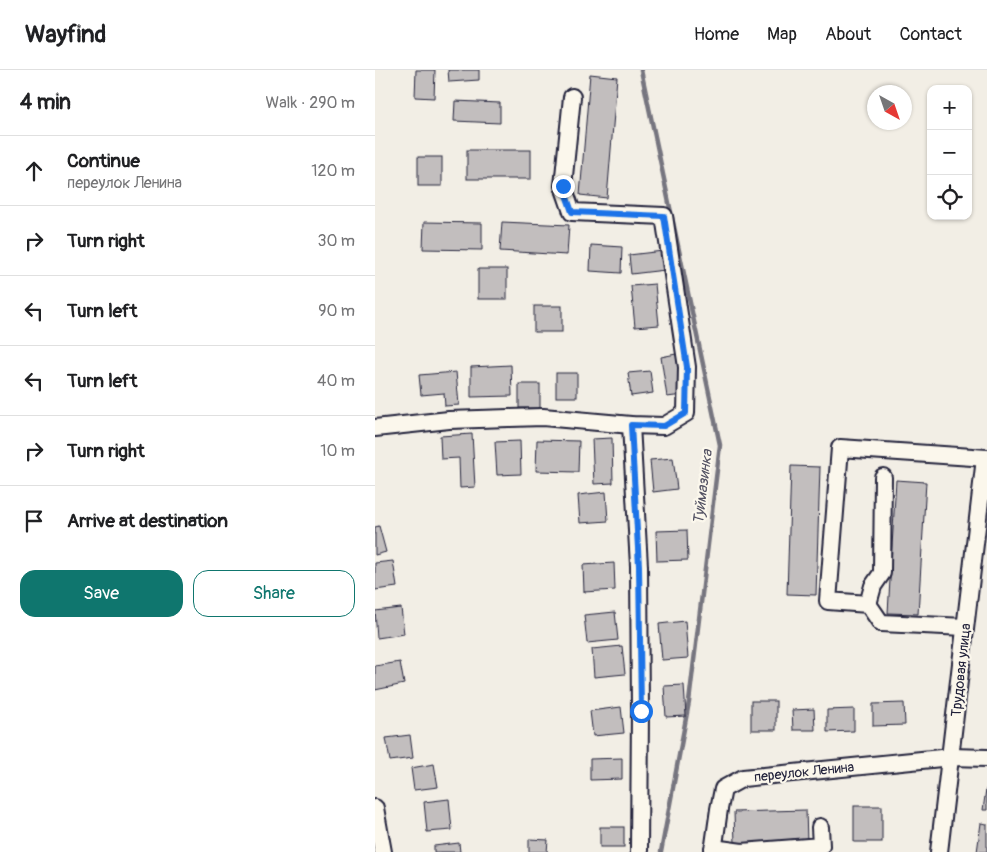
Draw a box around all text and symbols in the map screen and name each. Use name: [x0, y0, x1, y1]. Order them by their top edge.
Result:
text: Wayfind: [25, 20, 106, 49]
text: Home: [694, 23, 739, 46]
text: Map: [767, 23, 797, 46]
text: About: [825, 23, 871, 46]
text: Contact: [899, 23, 962, 46]
north arrow: [867, 85, 912, 130]
map controls: [927, 85, 972, 220]
button: +: [927, 85, 972, 130]
text: 4 min: [20, 89, 71, 116]
text: Walk · 290 m: [266, 93, 355, 113]
button: −: [927, 130, 972, 175]
text: Continue: [67, 149, 140, 173]
icon: ahead: [20, 157, 48, 185]
text: 120 m: [311, 161, 355, 181]
text: переулок Ленина: [67, 173, 182, 193]
route end: [552, 175, 575, 198]
button: locate: [927, 175, 972, 220]
icon: right: [20, 227, 48, 255]
text: Turn right: [67, 229, 145, 253]
text: 30 m: [317, 231, 355, 251]
icon: left: [20, 297, 48, 325]
text: Turn left: [67, 299, 137, 323]
text: 90 m: [318, 301, 355, 321]
icon: left: [20, 367, 48, 395]
text: Turn left: [67, 369, 137, 393]
text: 40 m: [317, 371, 355, 391]
icon: right: [20, 437, 48, 465]
text: Turn right: [67, 439, 145, 463]
text: 10 m: [320, 441, 355, 461]
water label: Туймазинка: [689, 448, 717, 525]
icon: arrive: [20, 507, 48, 535]
text: Arrive at destination: [67, 509, 228, 533]
button: Save: [20, 570, 183, 617]
button: Share: [193, 570, 355, 617]
street label: Трудовая улица: [948, 622, 974, 718]
route start: [630, 700, 653, 723]
street label: переулок Ленина: [753, 758, 855, 786]

